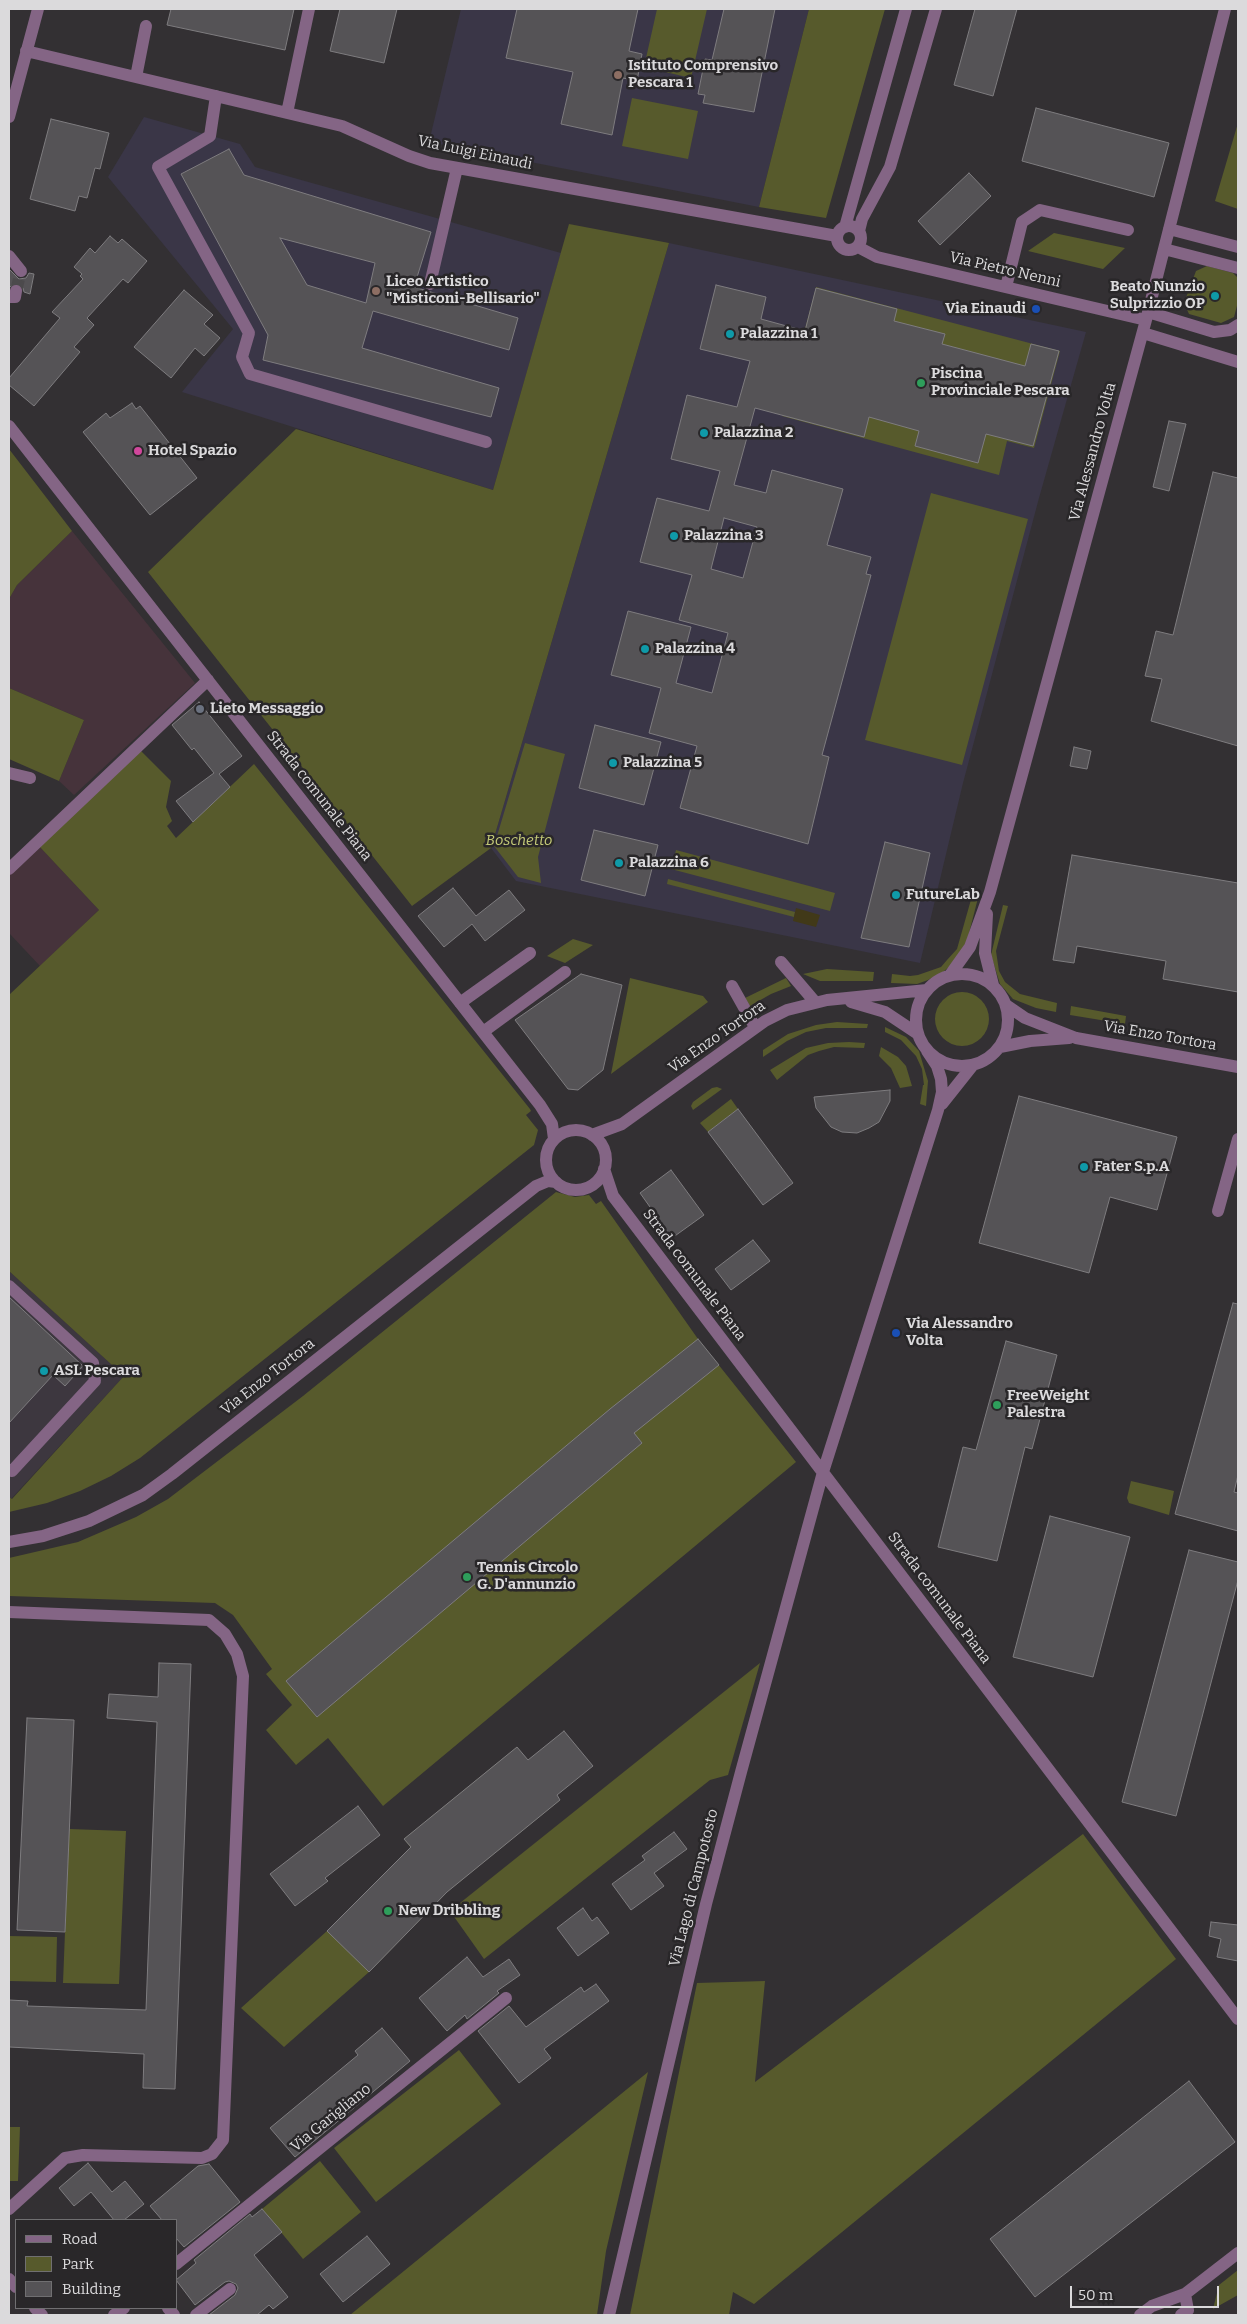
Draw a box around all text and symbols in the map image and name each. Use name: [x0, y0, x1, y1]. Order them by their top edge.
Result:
place label: Istituto Comprensivo Pescara 1: [628, 57, 778, 92]
marker: Istituto Comprensivo Pescara 1: [612, 69, 624, 81]
street label: Via Luigi Einaudi: [416, 132, 534, 174]
street label: Via Pietro Nenni: [948, 248, 1062, 292]
place label: Liceo Artistico "Misticoni-Bellisario": [386, 273, 540, 308]
place label: Beato Nunzio Sulprizzio OP: [1110, 278, 1205, 313]
marker: Liceo Artistico "Misticoni-Bellisario": [370, 285, 382, 297]
marker: Beato Nunzio Sulprizzio OP: [1209, 290, 1221, 302]
place label: Via Einaudi: [945, 300, 1026, 318]
marker: Via Einaudi: [1030, 303, 1042, 315]
place label: Palazzina 1: [740, 325, 817, 343]
marker: Palazzina 1: [724, 328, 736, 340]
place label: Piscina Provinciale Pescara: [931, 365, 1070, 400]
marker: Piscina Provinciale Pescara: [915, 377, 927, 389]
street label: Via Alessandro Volta: [1066, 381, 1120, 523]
place label: Palazzina 2: [714, 424, 793, 442]
marker: Palazzina 2: [698, 427, 710, 439]
place label: Hotel Spazio: [148, 442, 237, 460]
marker: Hotel Spazio: [132, 445, 144, 457]
place label: Palazzina 3: [684, 527, 764, 545]
marker: Palazzina 3: [668, 530, 680, 542]
place label: Palazzina 4: [655, 640, 735, 658]
marker: Palazzina 4: [639, 643, 651, 655]
place label: Lieto Messaggio: [210, 700, 323, 718]
marker: Lieto Messaggio: [194, 703, 206, 715]
street label: Strada comunale Piana: [263, 727, 375, 865]
place label: Palazzina 5: [623, 754, 702, 772]
marker: Palazzina 5: [607, 757, 619, 769]
park label: Boschetto: [486, 832, 552, 850]
place label: Palazzina 6: [629, 854, 709, 872]
marker: Palazzina 6: [613, 857, 625, 869]
place label: FutureLab: [906, 886, 980, 904]
marker: FutureLab: [890, 889, 902, 901]
street label: Via Enzo Tortora: [665, 997, 769, 1077]
street label: Via Enzo Tortora: [1102, 1017, 1218, 1055]
place label: Fater S.p.A: [1094, 1158, 1169, 1176]
marker: Fater S.p.A: [1078, 1161, 1090, 1173]
street label: Strada comunale Piana: [639, 1206, 749, 1344]
place label: Via Alessandro Volta: [906, 1315, 1013, 1350]
marker: Via Alessandro Volta: [890, 1327, 902, 1339]
street label: Via Enzo Tortora: [217, 1335, 319, 1419]
place label: ASL Pescara: [54, 1362, 140, 1380]
marker: ASL Pescara: [38, 1365, 50, 1377]
place label: FreeWeight Palestra: [1007, 1387, 1090, 1422]
marker: FreeWeight Palestra: [991, 1399, 1003, 1411]
street label: Strada comunale Piana: [884, 1529, 994, 1667]
place label: Tennis Circolo G. D'annunzio: [477, 1559, 578, 1594]
marker: Tennis Circolo G. D'annunzio: [461, 1571, 473, 1583]
street label: Via Lago di Campotosto: [666, 1807, 722, 1969]
place label: New Dribbling: [398, 1902, 500, 1920]
marker: New Dribbling: [382, 1905, 394, 1917]
street label: Via Garigliano: [287, 2080, 375, 2156]
legend: [15, 2219, 178, 2309]
text: Road: [62, 2230, 97, 2248]
text: Park: [62, 2255, 94, 2273]
scale bar: [1072, 2276, 1221, 2308]
text: Building: [62, 2280, 121, 2298]
text: 50 m: [1078, 2286, 1113, 2304]

